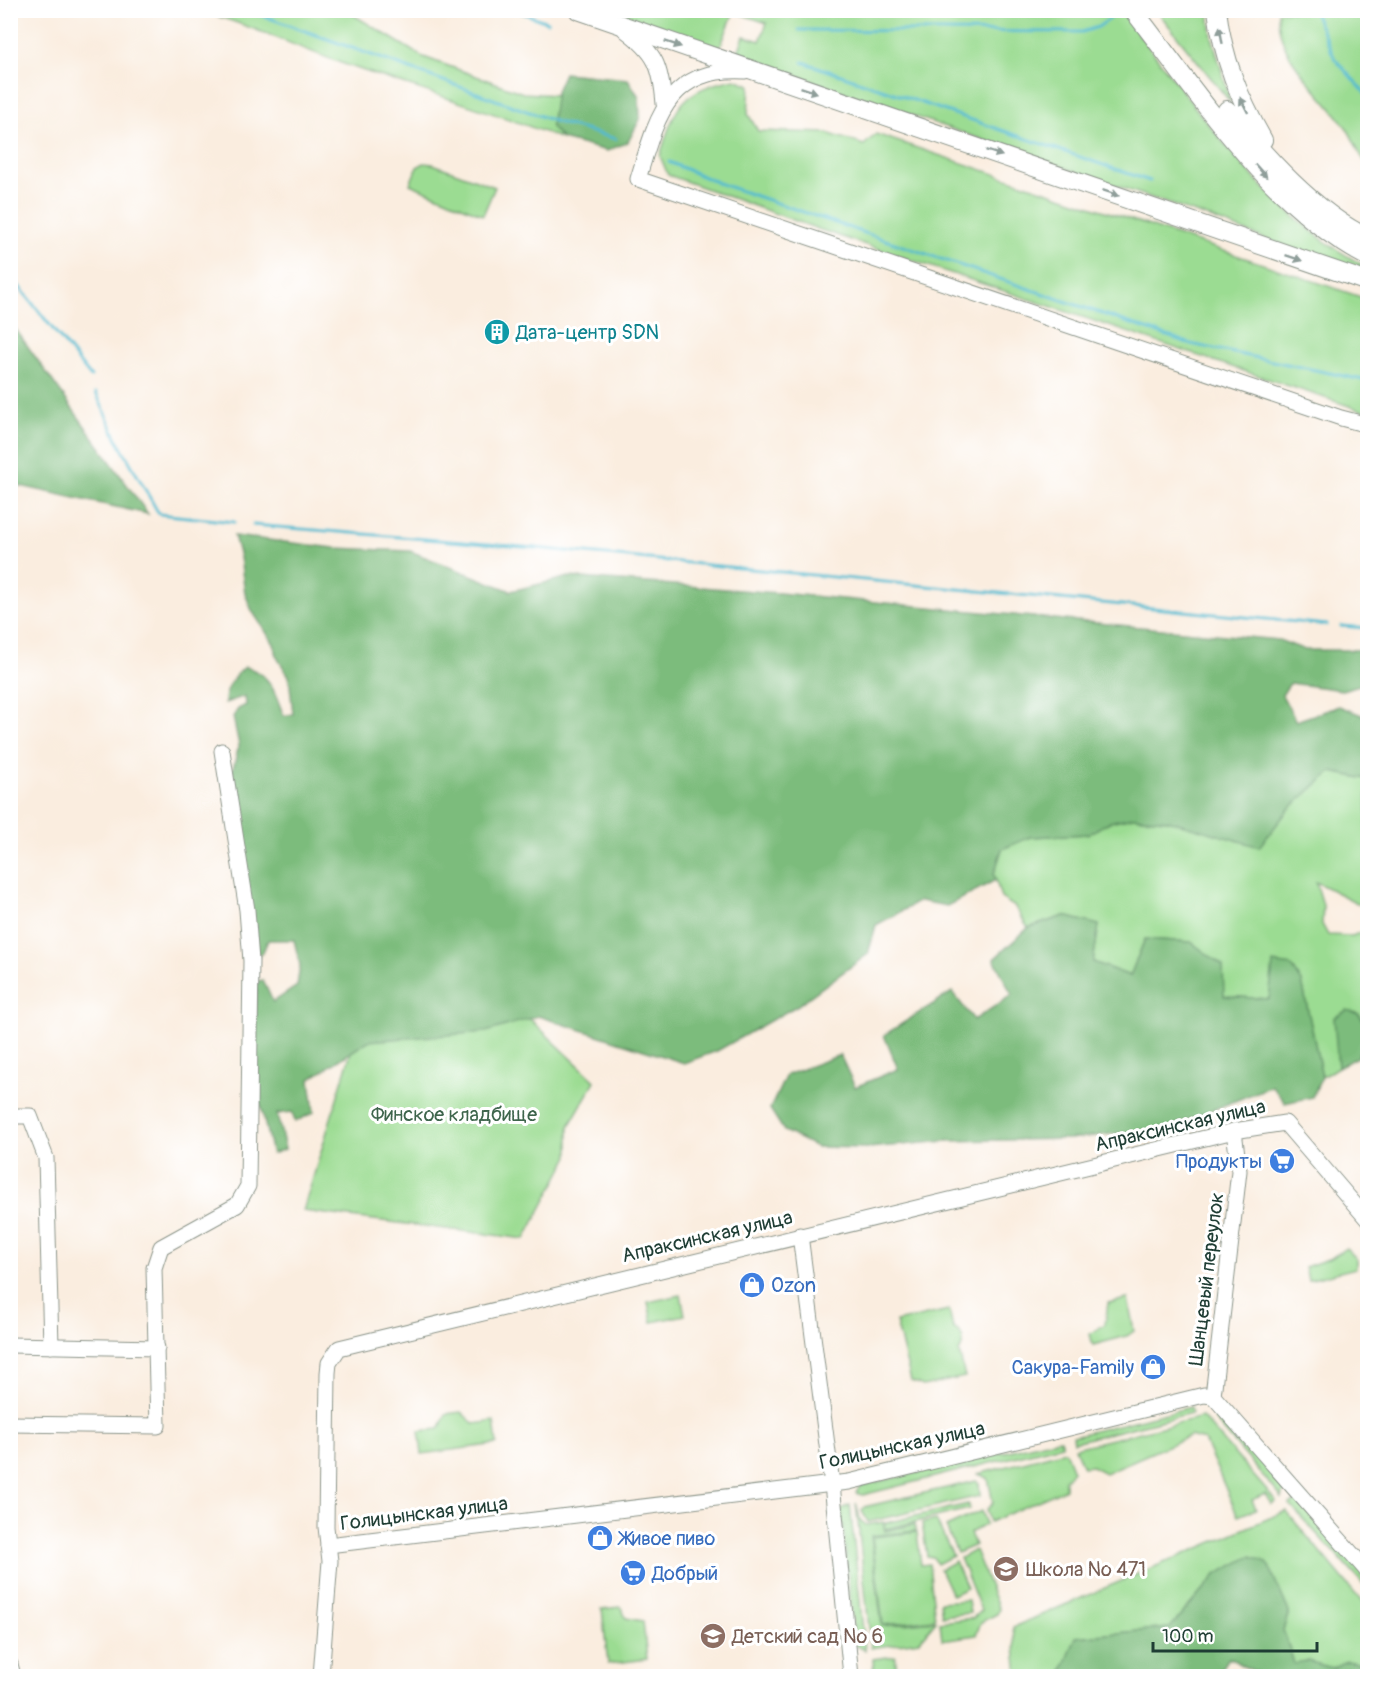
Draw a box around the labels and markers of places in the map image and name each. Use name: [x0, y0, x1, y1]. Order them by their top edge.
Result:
building icon: Дата-центр SDN: [482, 317, 512, 347]
place label: Дата-центр SDN: [515, 320, 659, 345]
supermarket icon: Продукты: [1267, 1146, 1297, 1176]
place label: Продукты: [1176, 1149, 1262, 1174]
shop icon: Ozon: [737, 1270, 767, 1300]
place label: Ozon: [771, 1273, 816, 1298]
shop icon: Сакура-Family: [1138, 1352, 1168, 1382]
place label: Сакура-Family: [1011, 1355, 1134, 1380]
shop icon: Живое пиво: [585, 1523, 615, 1553]
place label: Живое пиво: [617, 1526, 716, 1551]
school or university icon: Школа № 471: [991, 1554, 1021, 1584]
place label: Школа № 471: [1026, 1557, 1146, 1582]
supermarket icon: Добрый: [618, 1558, 648, 1588]
place label: Добрый: [651, 1561, 718, 1586]
school or university icon: Детский сад № 6: [698, 1621, 728, 1651]
place label: Детский сад № 6: [731, 1624, 883, 1649]

